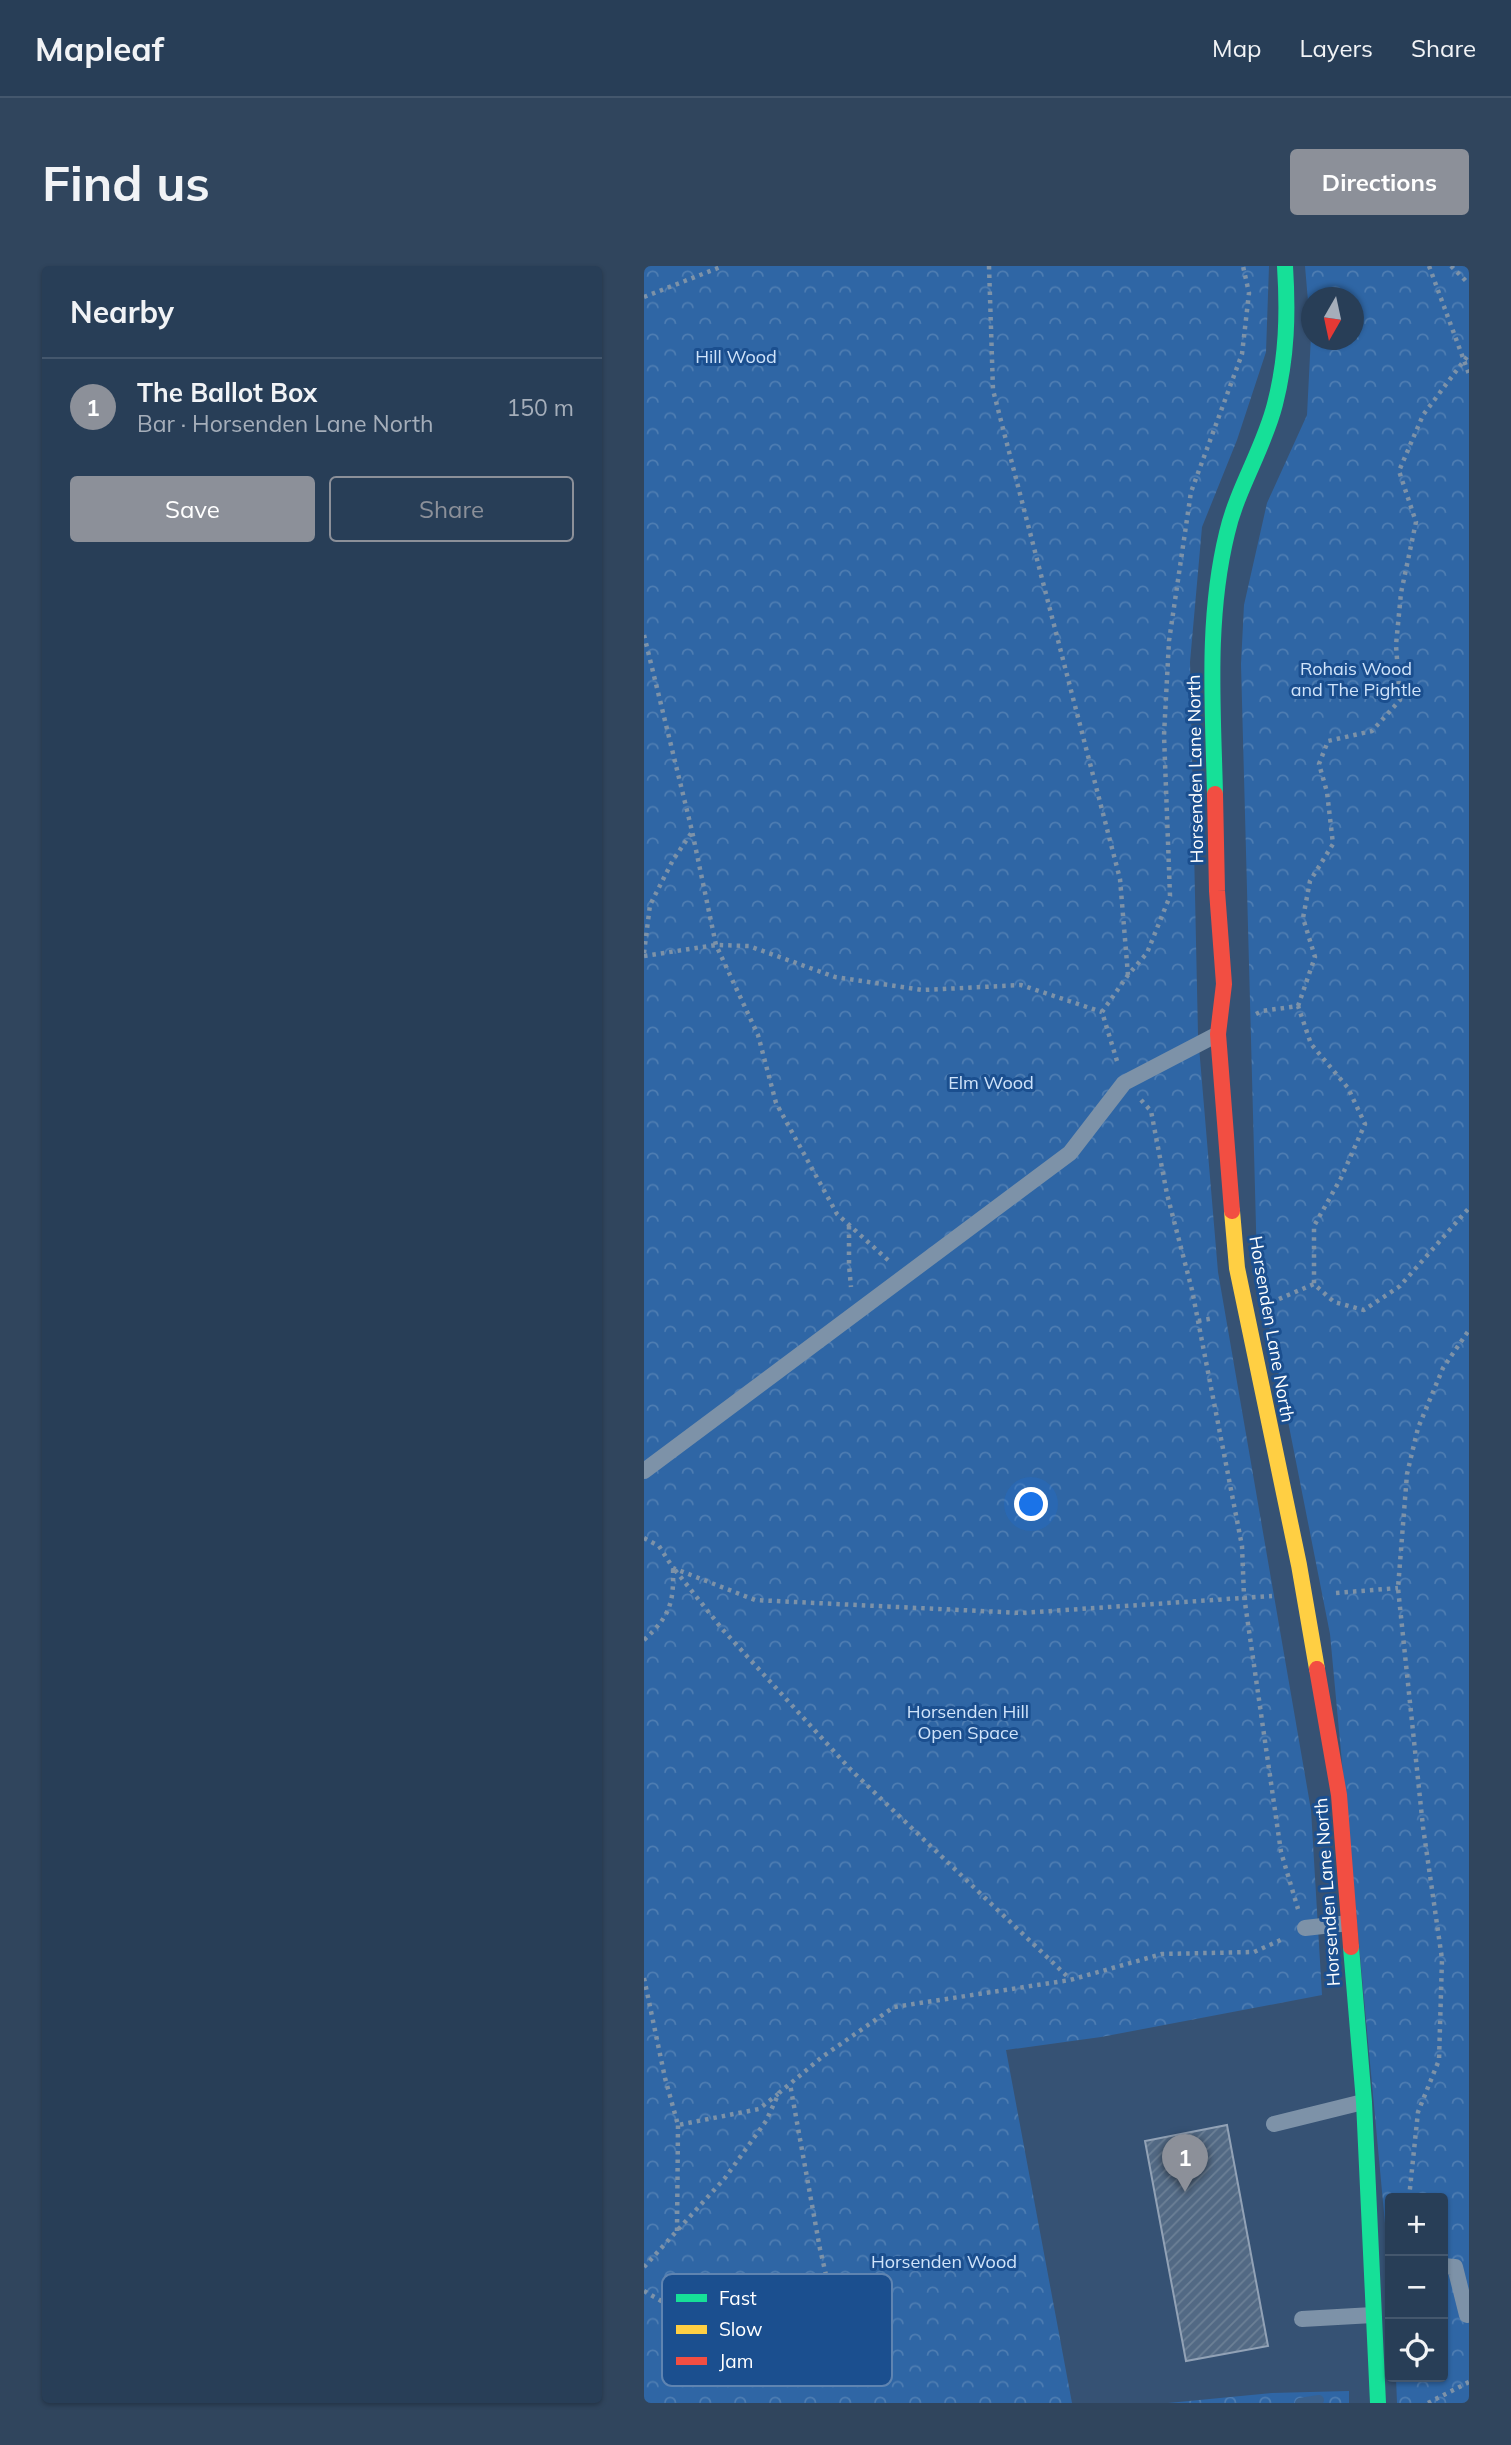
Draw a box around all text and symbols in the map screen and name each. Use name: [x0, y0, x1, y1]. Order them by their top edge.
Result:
text: Mapleaf: [35, 28, 164, 69]
text: Map: [1212, 33, 1261, 63]
text: Layers: [1299, 33, 1373, 63]
text: Share: [1411, 33, 1476, 63]
button: Directions: [1290, 149, 1469, 215]
text: Find us: [42, 152, 210, 213]
north arrow: [1301, 287, 1364, 350]
text: Nearby: [70, 293, 174, 331]
park label: Hill Wood: [695, 345, 777, 368]
text: The Ballot Box: [137, 376, 317, 409]
text: 1: [86, 393, 100, 422]
text: 150 m: [506, 393, 574, 422]
text: Bar · Horsenden Lane North: [137, 409, 433, 438]
button: Save: [70, 476, 315, 542]
button: Share: [329, 476, 574, 542]
park label: Rohais Wood and The Pightle: [1291, 657, 1421, 701]
street label: Horsenden Lane North: [1182, 674, 1208, 864]
park label: Elm Wood: [948, 1071, 1034, 1094]
street label: Horsenden Lane North: [1244, 1234, 1300, 1424]
your location: [1014, 1487, 1048, 1521]
park label: Horsenden Hill Open Space: [907, 1700, 1029, 1744]
street label: Horsenden Lane North: [1309, 1797, 1345, 1987]
pin: 1: [1162, 2134, 1208, 2192]
map controls: [1385, 2193, 1448, 2382]
button: +: [1385, 2193, 1448, 2256]
park label: Horsenden Wood: [871, 2250, 1017, 2273]
button: −: [1385, 2256, 1448, 2319]
legend: [662, 2274, 892, 2386]
text: Fast: [719, 2286, 757, 2310]
text: Slow: [719, 2317, 763, 2341]
button: locate: [1385, 2319, 1448, 2382]
text: Jam: [719, 2349, 753, 2373]

